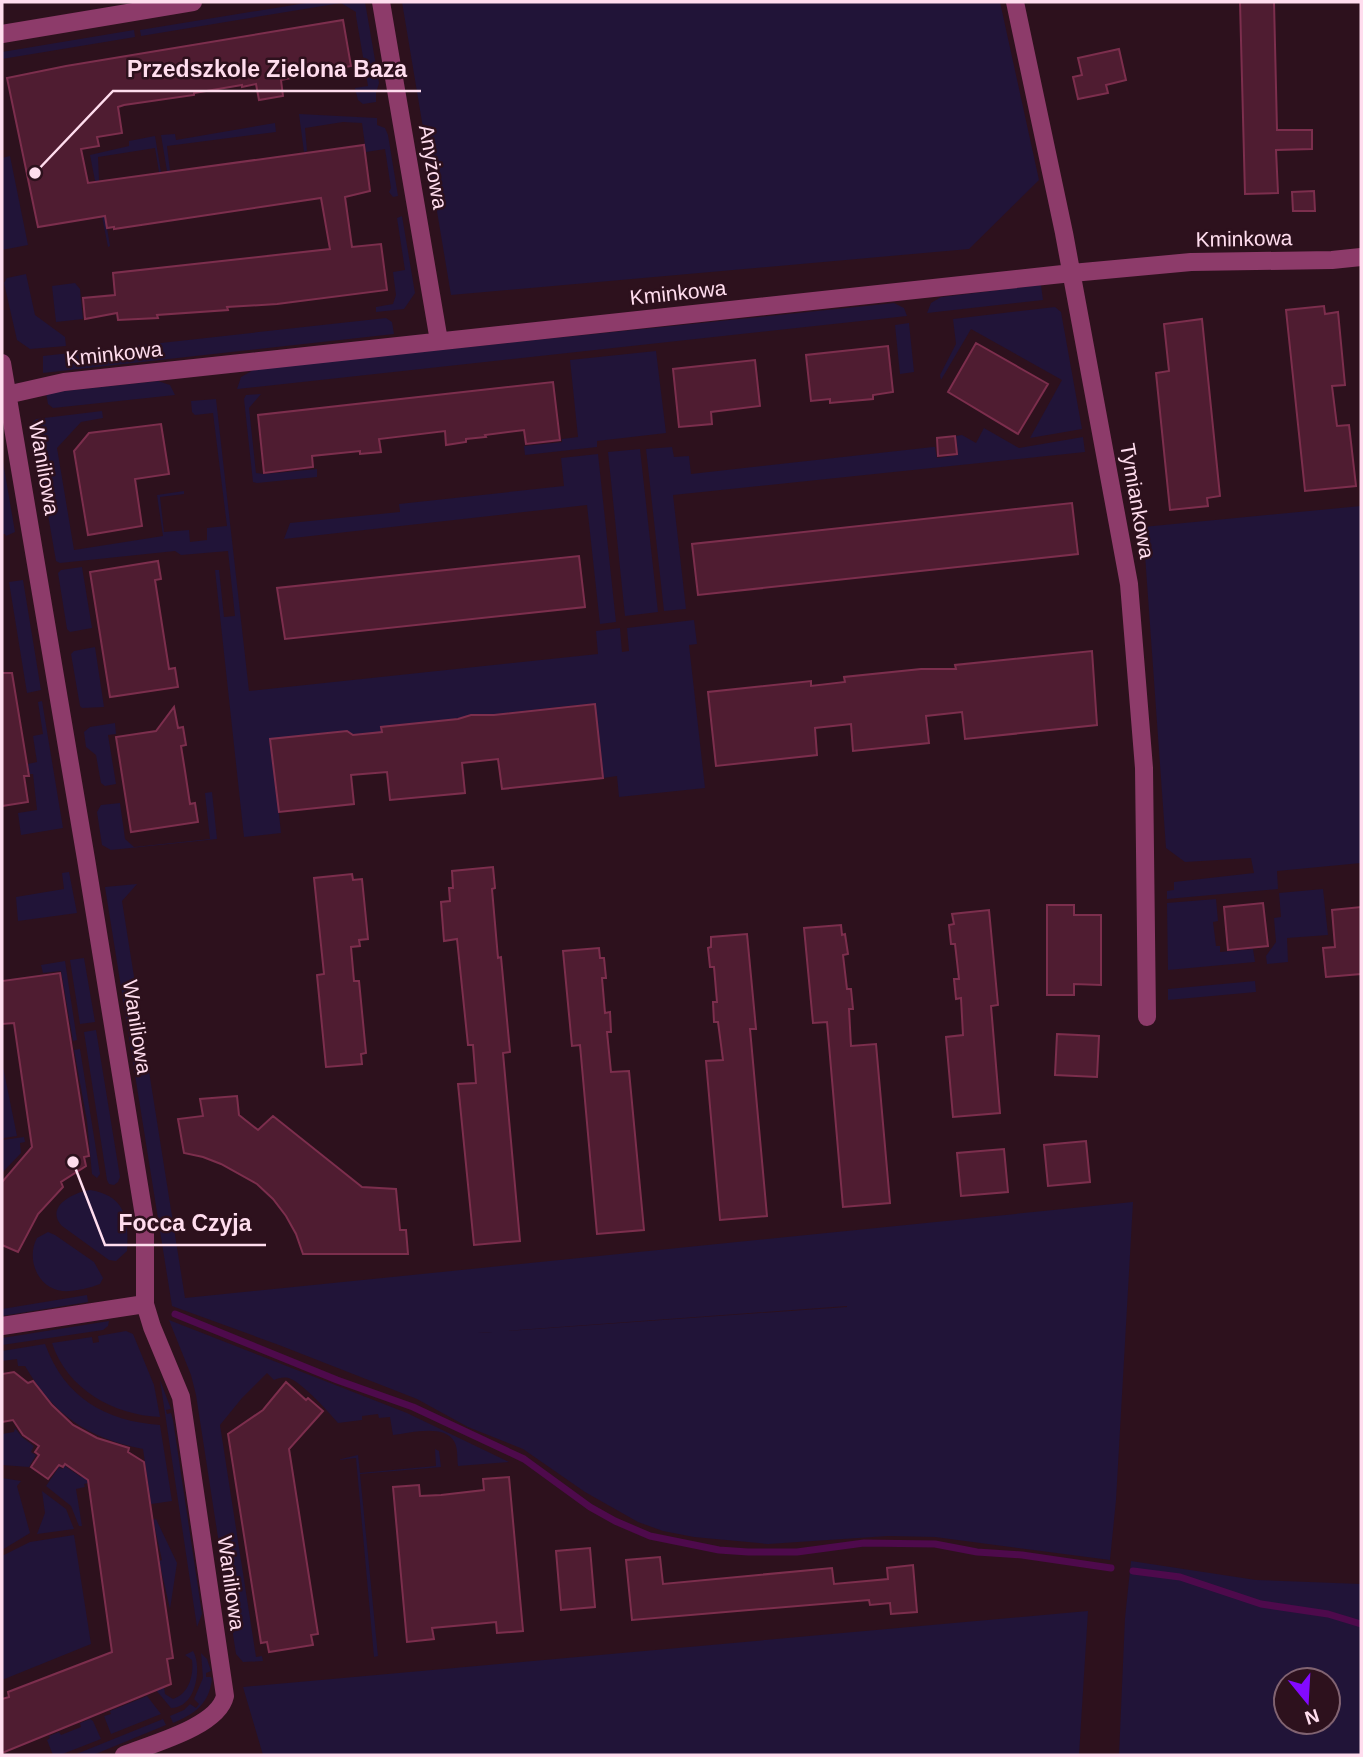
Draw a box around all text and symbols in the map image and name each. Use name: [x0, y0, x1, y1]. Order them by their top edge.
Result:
callout: Przedszkole Zielona Baza: [113, 47, 421, 91]
text: Przedszkole Zielona Baza: [127, 56, 407, 82]
street label: Anyżowa: [415, 123, 452, 211]
street label: Kminkowa: [1195, 226, 1293, 251]
street label: Kminkowa: [629, 276, 728, 309]
street label: Kminkowa: [65, 337, 164, 370]
street label: Waniliowa: [25, 419, 64, 517]
street label: Tymiankowa: [1116, 441, 1159, 561]
street label: Waniliowa: [119, 978, 156, 1076]
callout: Focca Czyja: [105, 1201, 266, 1245]
text: Focca Czyja: [119, 1210, 252, 1236]
street label: Waniliowa: [214, 1534, 250, 1632]
north arrow: [1272, 1666, 1342, 1736]
text: N: [1302, 1705, 1322, 1729]

